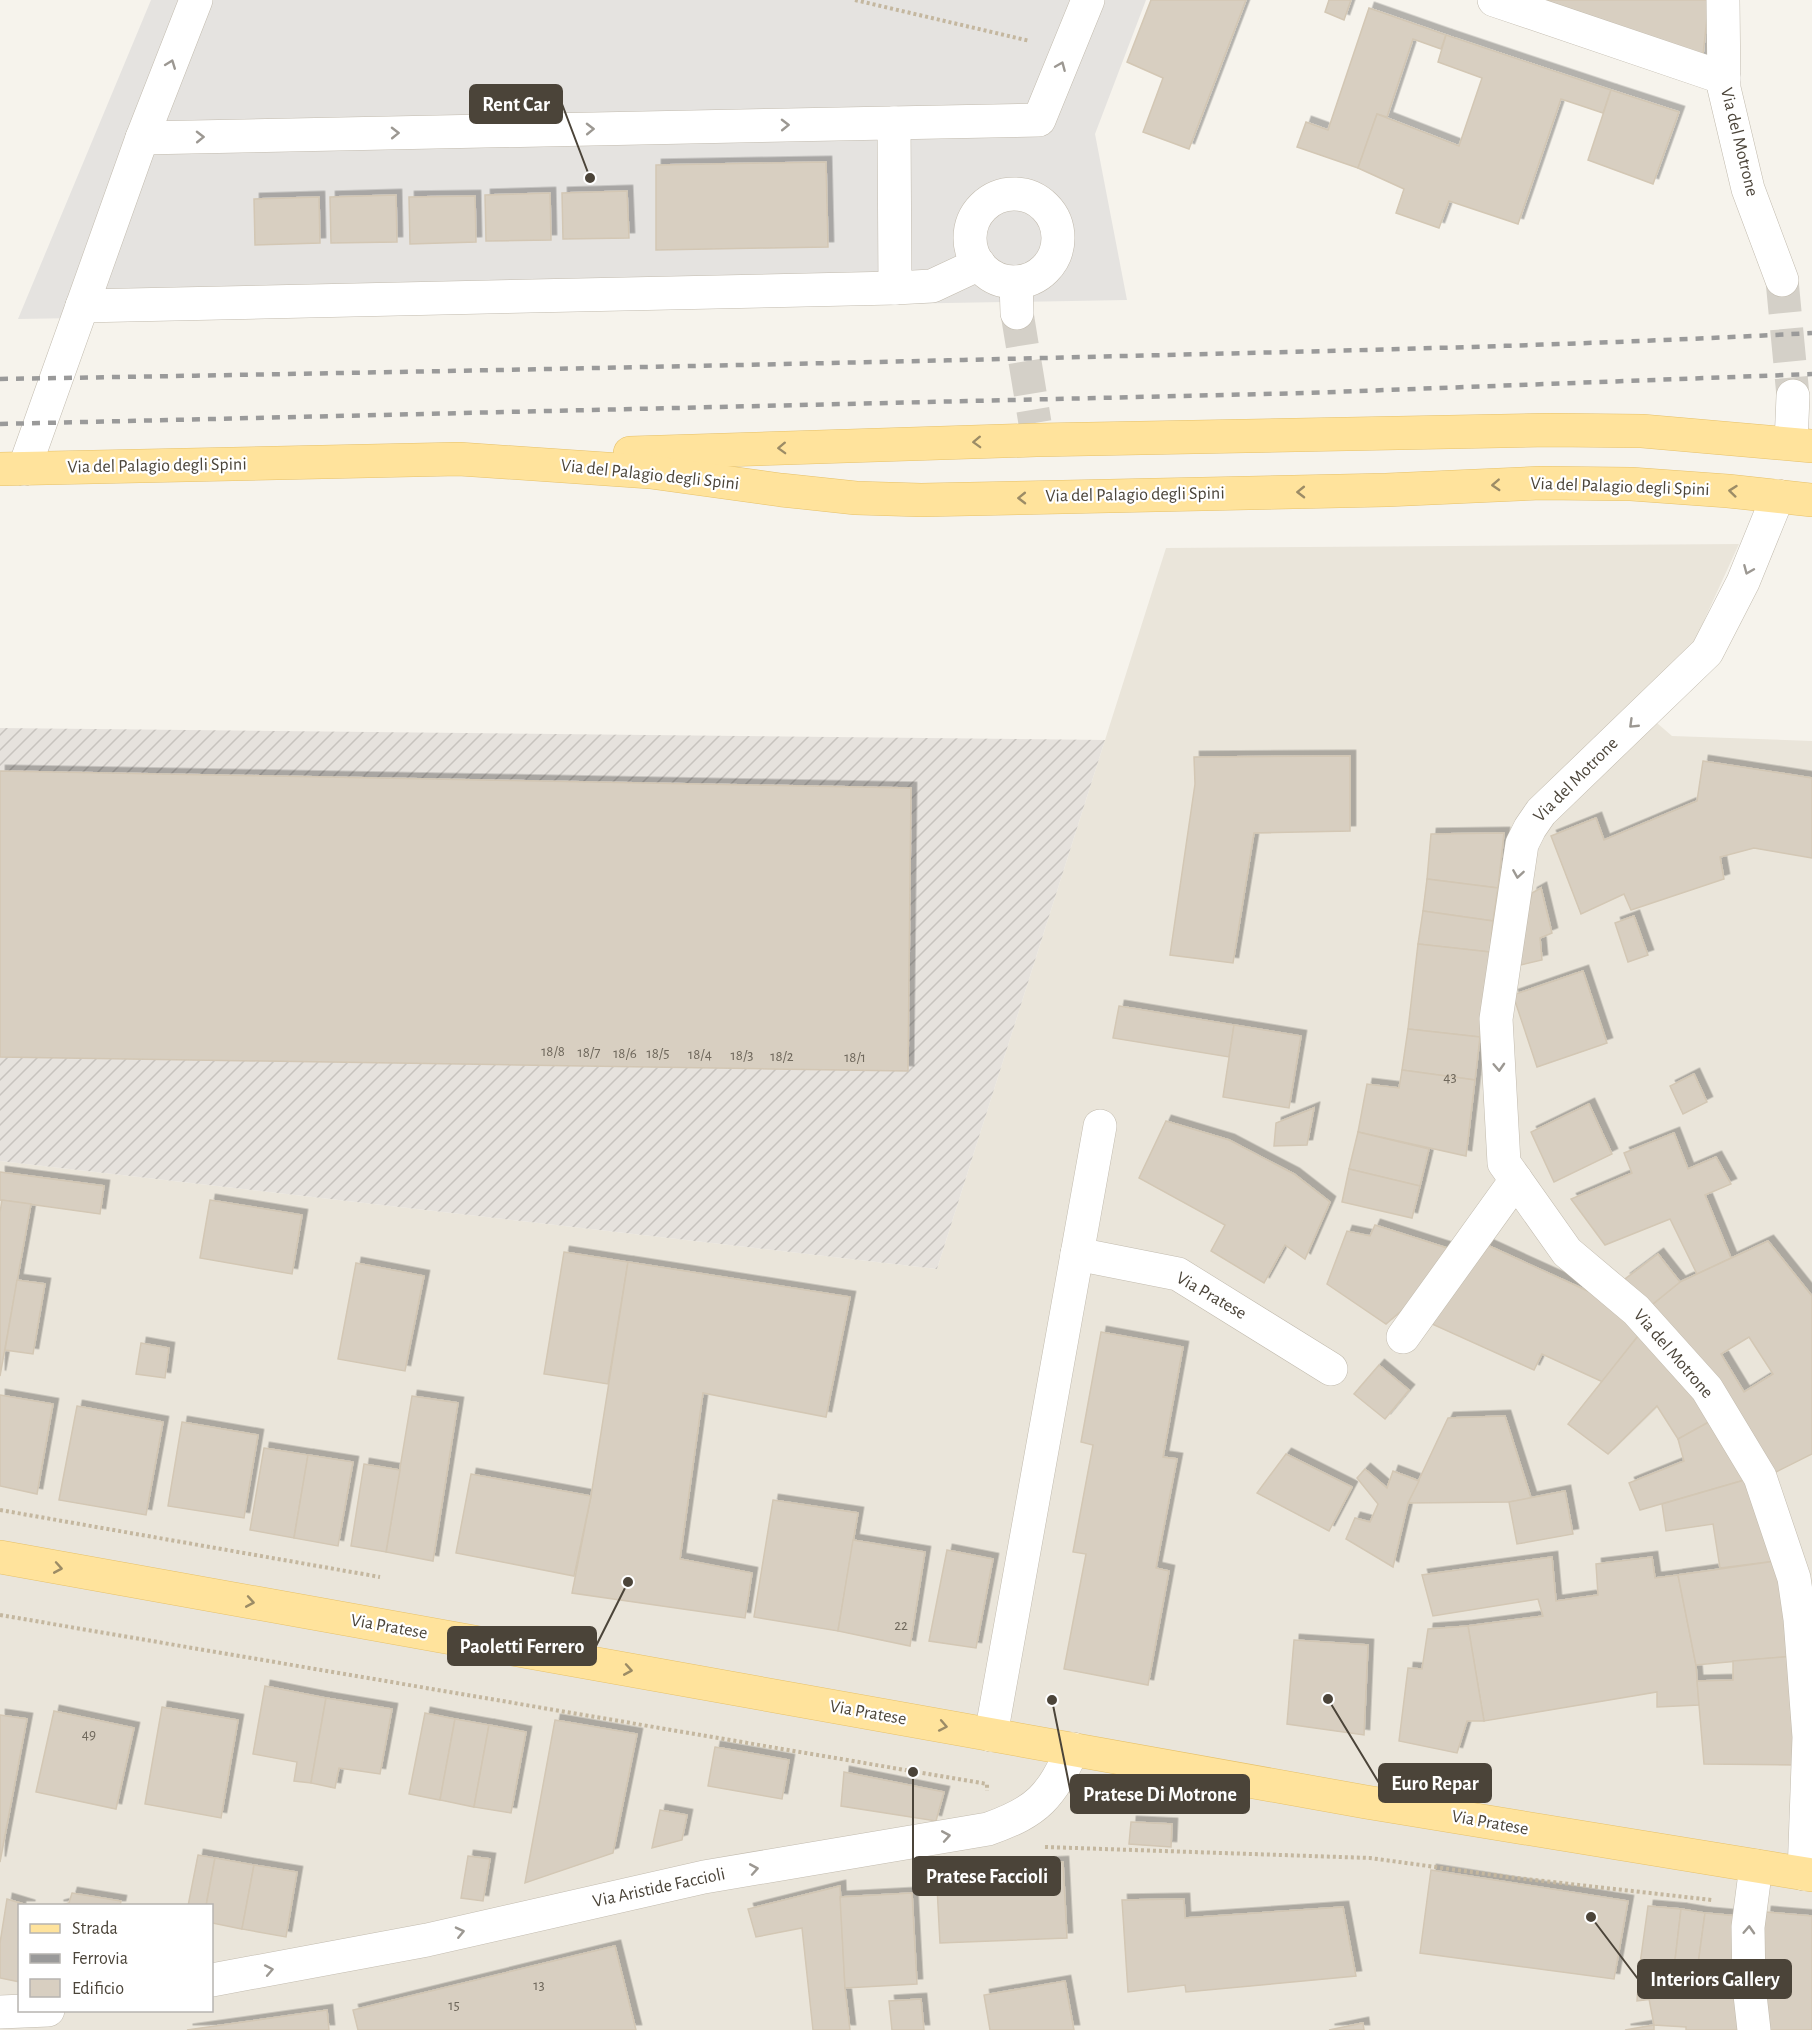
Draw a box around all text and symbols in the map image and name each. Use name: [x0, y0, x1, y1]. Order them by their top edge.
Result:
one-way arrow: [163, 59, 176, 70]
one-way arrow: [1054, 61, 1066, 72]
callout: Rent Car: [470, 85, 562, 123]
street label: Via del Motrone: [1717, 86, 1761, 198]
text: Rent Car: [482, 95, 550, 115]
one-way arrow: [780, 119, 789, 132]
one-way arrow: [585, 123, 594, 135]
one-way arrow: [391, 127, 400, 139]
one-way arrow: [196, 130, 205, 143]
one-way arrow: [973, 436, 982, 448]
one-way arrow: [778, 442, 787, 455]
street label: Via del Palagio degli Spini: [67, 455, 247, 477]
street label: Via del Palagio degli Spini: [560, 457, 740, 493]
street label: Via del Palagio degli Spini: [1530, 475, 1710, 499]
one-way arrow: [1492, 479, 1501, 492]
street label: Via del Palagio degli Spini: [1045, 484, 1225, 506]
one-way arrow: [1728, 485, 1738, 498]
one-way arrow: [1297, 486, 1306, 498]
one-way arrow: [1018, 491, 1027, 504]
one-way arrow: [1743, 563, 1755, 574]
one-way arrow: [1629, 716, 1640, 727]
street label: Via del Motrone: [1530, 734, 1622, 826]
one-way arrow: [1512, 870, 1524, 879]
house number: 18/8: [541, 1044, 565, 1059]
house number: 18/7: [578, 1045, 600, 1060]
house number: 18/6: [613, 1046, 637, 1061]
house number: 18/5: [647, 1046, 669, 1061]
house number: 18/4: [688, 1047, 712, 1062]
house number: 18/3: [731, 1048, 753, 1063]
house number: 18/2: [770, 1049, 794, 1064]
house number: 18/1: [844, 1050, 866, 1065]
one-way arrow: [1492, 1063, 1505, 1072]
house number: 43: [1443, 1070, 1457, 1085]
street label: Via Pratese: [1173, 1269, 1249, 1323]
street label: Via del Motrone: [1630, 1306, 1716, 1402]
one-way arrow: [52, 1561, 62, 1574]
one-way arrow: [244, 1595, 254, 1608]
street label: Via Pratese: [349, 1611, 429, 1643]
house number: 22: [894, 1618, 908, 1633]
callout: Paoletti Ferrero: [448, 1627, 596, 1665]
text: Paoletti Ferrero: [460, 1637, 585, 1657]
one-way arrow: [622, 1663, 632, 1676]
street label: Via Pratese: [828, 1697, 908, 1729]
one-way arrow: [939, 1720, 948, 1732]
house number: 49: [82, 1727, 96, 1742]
callout: Euro Repar: [1379, 1764, 1491, 1802]
text: Euro Repar: [1391, 1774, 1479, 1794]
callout: Pratese Di Motrone: [1071, 1775, 1249, 1813]
text: Pratese Di Motrone: [1083, 1785, 1237, 1805]
street label: Via Pratese: [1450, 1807, 1530, 1839]
one-way arrow: [940, 1830, 950, 1843]
callout: Pratese Faccioli: [913, 1857, 1060, 1895]
one-way arrow: [748, 1863, 758, 1876]
street label: Via Aristide Faccioli: [591, 1865, 727, 1911]
text: Pratese Faccioli: [926, 1867, 1048, 1887]
legend: [18, 1904, 213, 2012]
text: Strada: [72, 1920, 118, 1938]
one-way arrow: [1743, 1925, 1756, 1934]
one-way arrow: [455, 1926, 465, 1939]
text: Ferrovia: [72, 1950, 128, 1968]
callout: Interiors Gallery: [1638, 1960, 1791, 1998]
one-way arrow: [264, 1964, 274, 1976]
text: Interiors Gallery: [1650, 1970, 1780, 1990]
house number: 13: [533, 1978, 545, 1993]
text: Edificio: [72, 1980, 124, 1998]
house number: 15: [448, 1998, 460, 2013]

